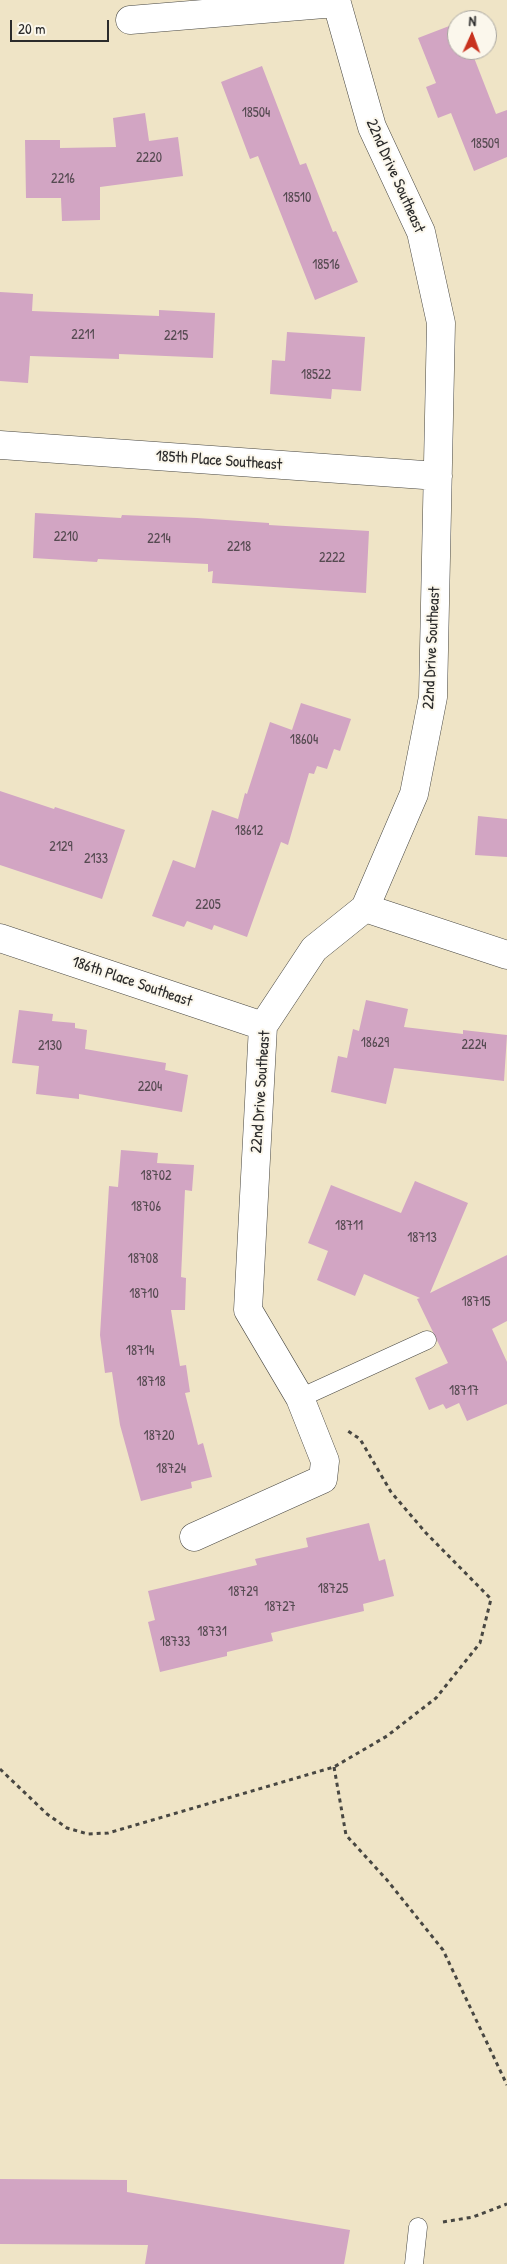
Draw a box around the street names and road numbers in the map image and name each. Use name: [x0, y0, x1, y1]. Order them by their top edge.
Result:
street label: 22nd Drive Southeast: [361, 116, 429, 236]
street label: 185th Place Southeast: [155, 447, 283, 475]
street label: 22nd Drive Southeast: [419, 586, 445, 710]
street label: 186th Place Southeast: [69, 952, 195, 1012]
street label: 22nd Drive Southeast: [247, 1030, 275, 1154]

